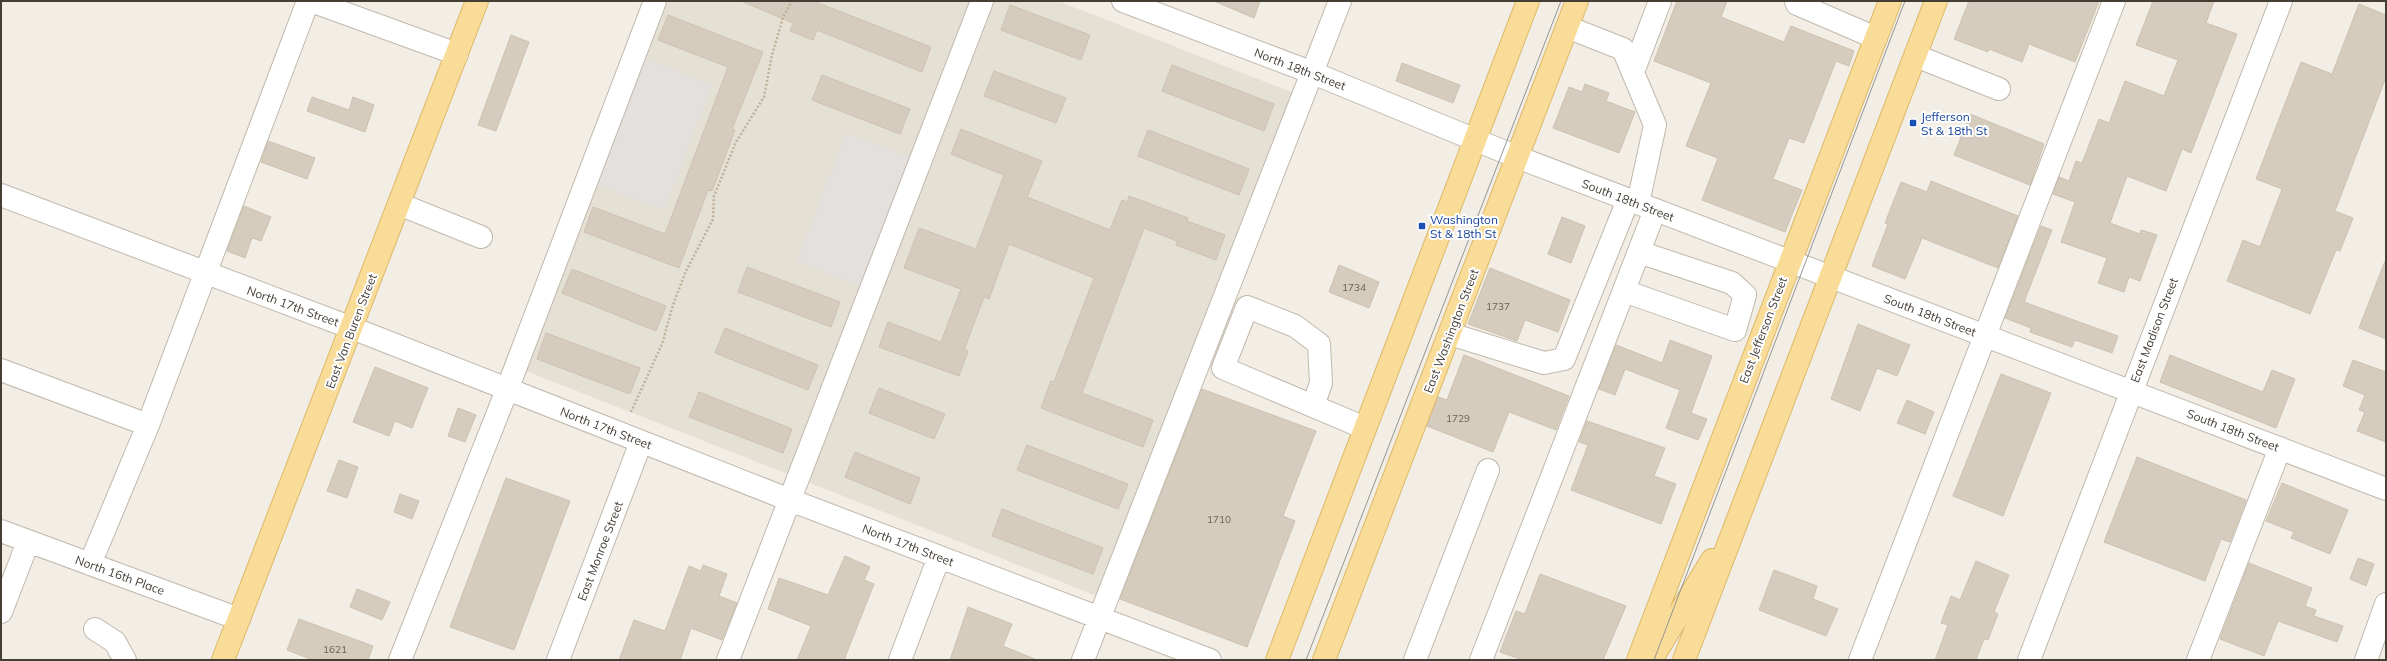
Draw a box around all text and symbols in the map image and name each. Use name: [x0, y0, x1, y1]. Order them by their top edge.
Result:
street label: North 18th Street: [1252, 45, 1348, 93]
place label: Jefferson St & 18th St: [1921, 109, 1987, 138]
marker: Jefferson St & 18th St: [1908, 118, 1918, 128]
street label: South 18th Street: [1580, 176, 1676, 224]
place label: Washington St & 18th St: [1430, 212, 1498, 241]
marker: Washington St & 18th St: [1417, 221, 1427, 231]
street label: East Washington Street: [1420, 267, 1482, 395]
street label: East Van Buren Street: [322, 272, 380, 390]
street label: East Jefferson Street: [1736, 275, 1790, 385]
street label: East Madison Street: [2127, 275, 2181, 385]
house number: 1734: [1342, 281, 1366, 294]
street label: North 17th Street: [245, 282, 341, 330]
street label: South 18th Street: [1882, 291, 1978, 339]
house number: 1737: [1486, 300, 1510, 313]
street label: North 17th Street: [558, 404, 654, 452]
street label: South 18th Street: [2185, 406, 2281, 454]
house number: 1729: [1446, 412, 1470, 425]
street label: East Monroe Street: [574, 499, 626, 603]
house number: 1710: [1207, 513, 1231, 526]
street label: North 17th Street: [860, 521, 956, 569]
street label: North 16th Place: [73, 552, 167, 598]
house number: 1621: [323, 643, 347, 656]

